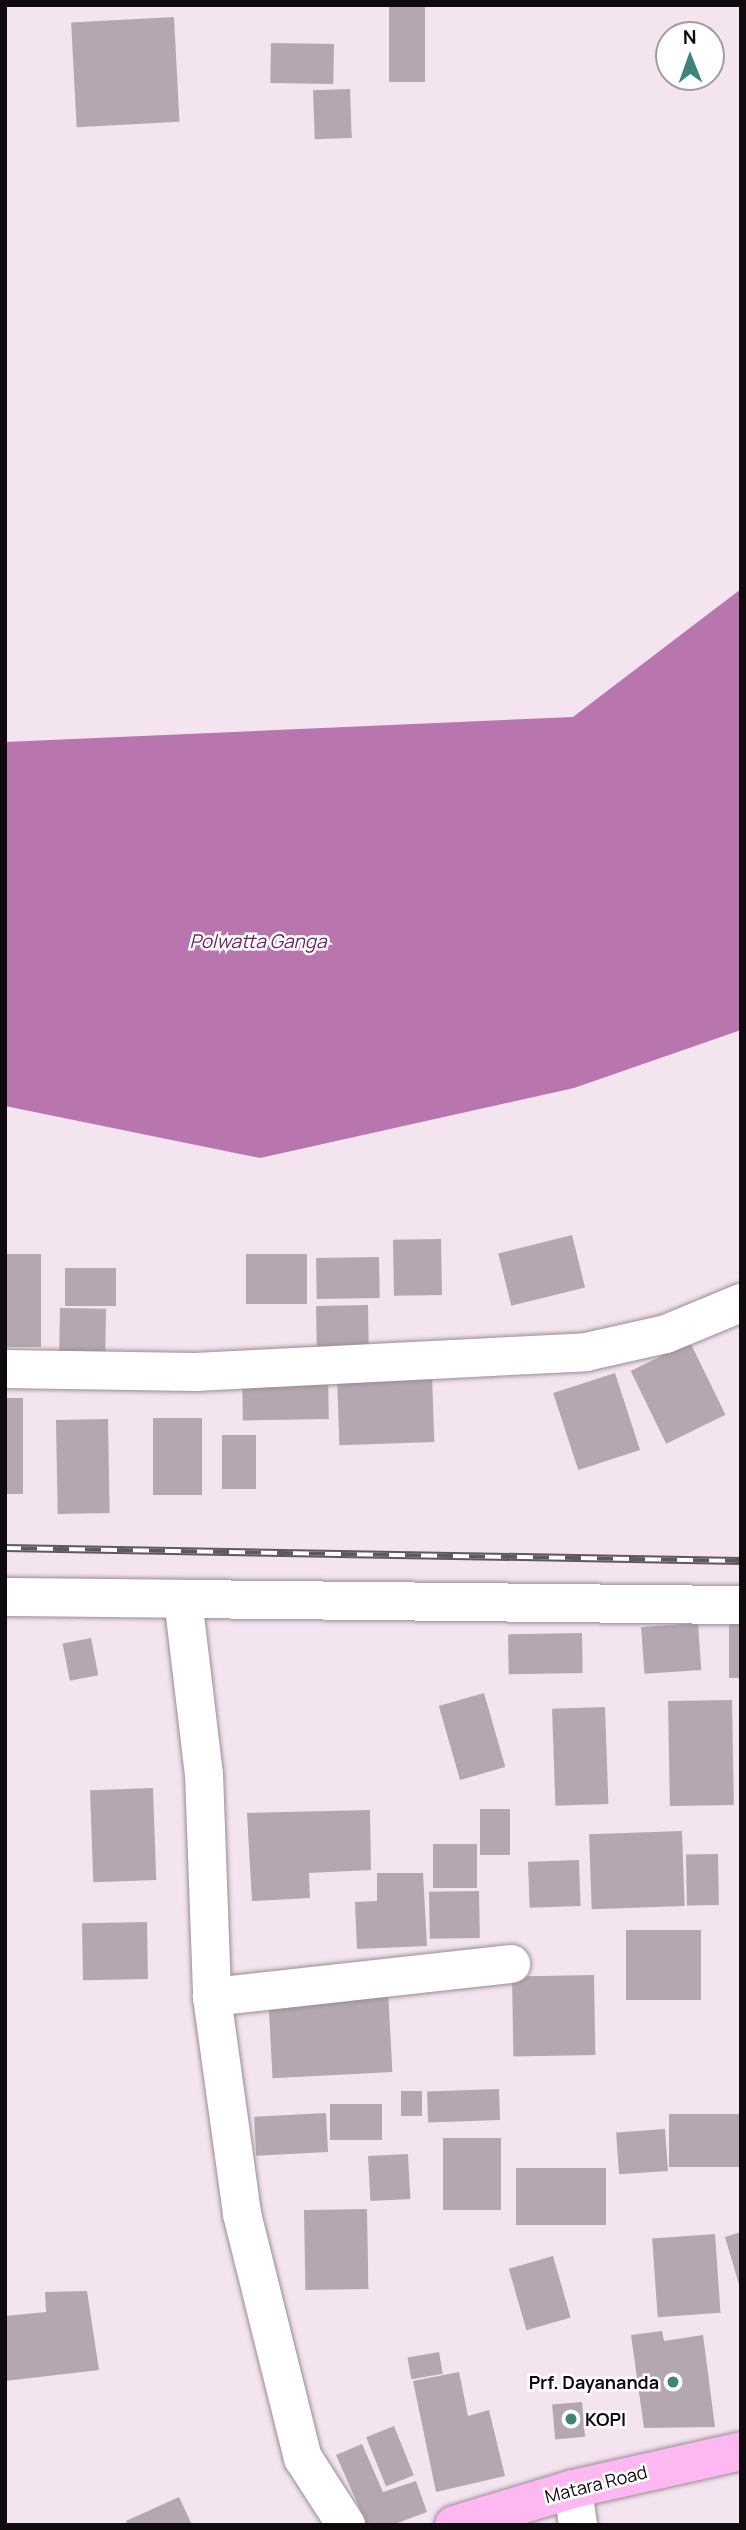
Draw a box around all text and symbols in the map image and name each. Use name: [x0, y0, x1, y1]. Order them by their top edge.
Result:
north arrow: [655, 21, 725, 91]
text: N: [683, 24, 697, 50]
water label: Polwatta Ganga: [189, 931, 327, 953]
place label: Prf. Dayananda: [529, 2371, 659, 2393]
marker: Prf. Dayananda: [665, 2374, 681, 2390]
place label: KOPI: [585, 2408, 626, 2430]
marker: KOPI: [563, 2411, 579, 2427]
street label: Matara Road: [543, 2461, 649, 2507]

